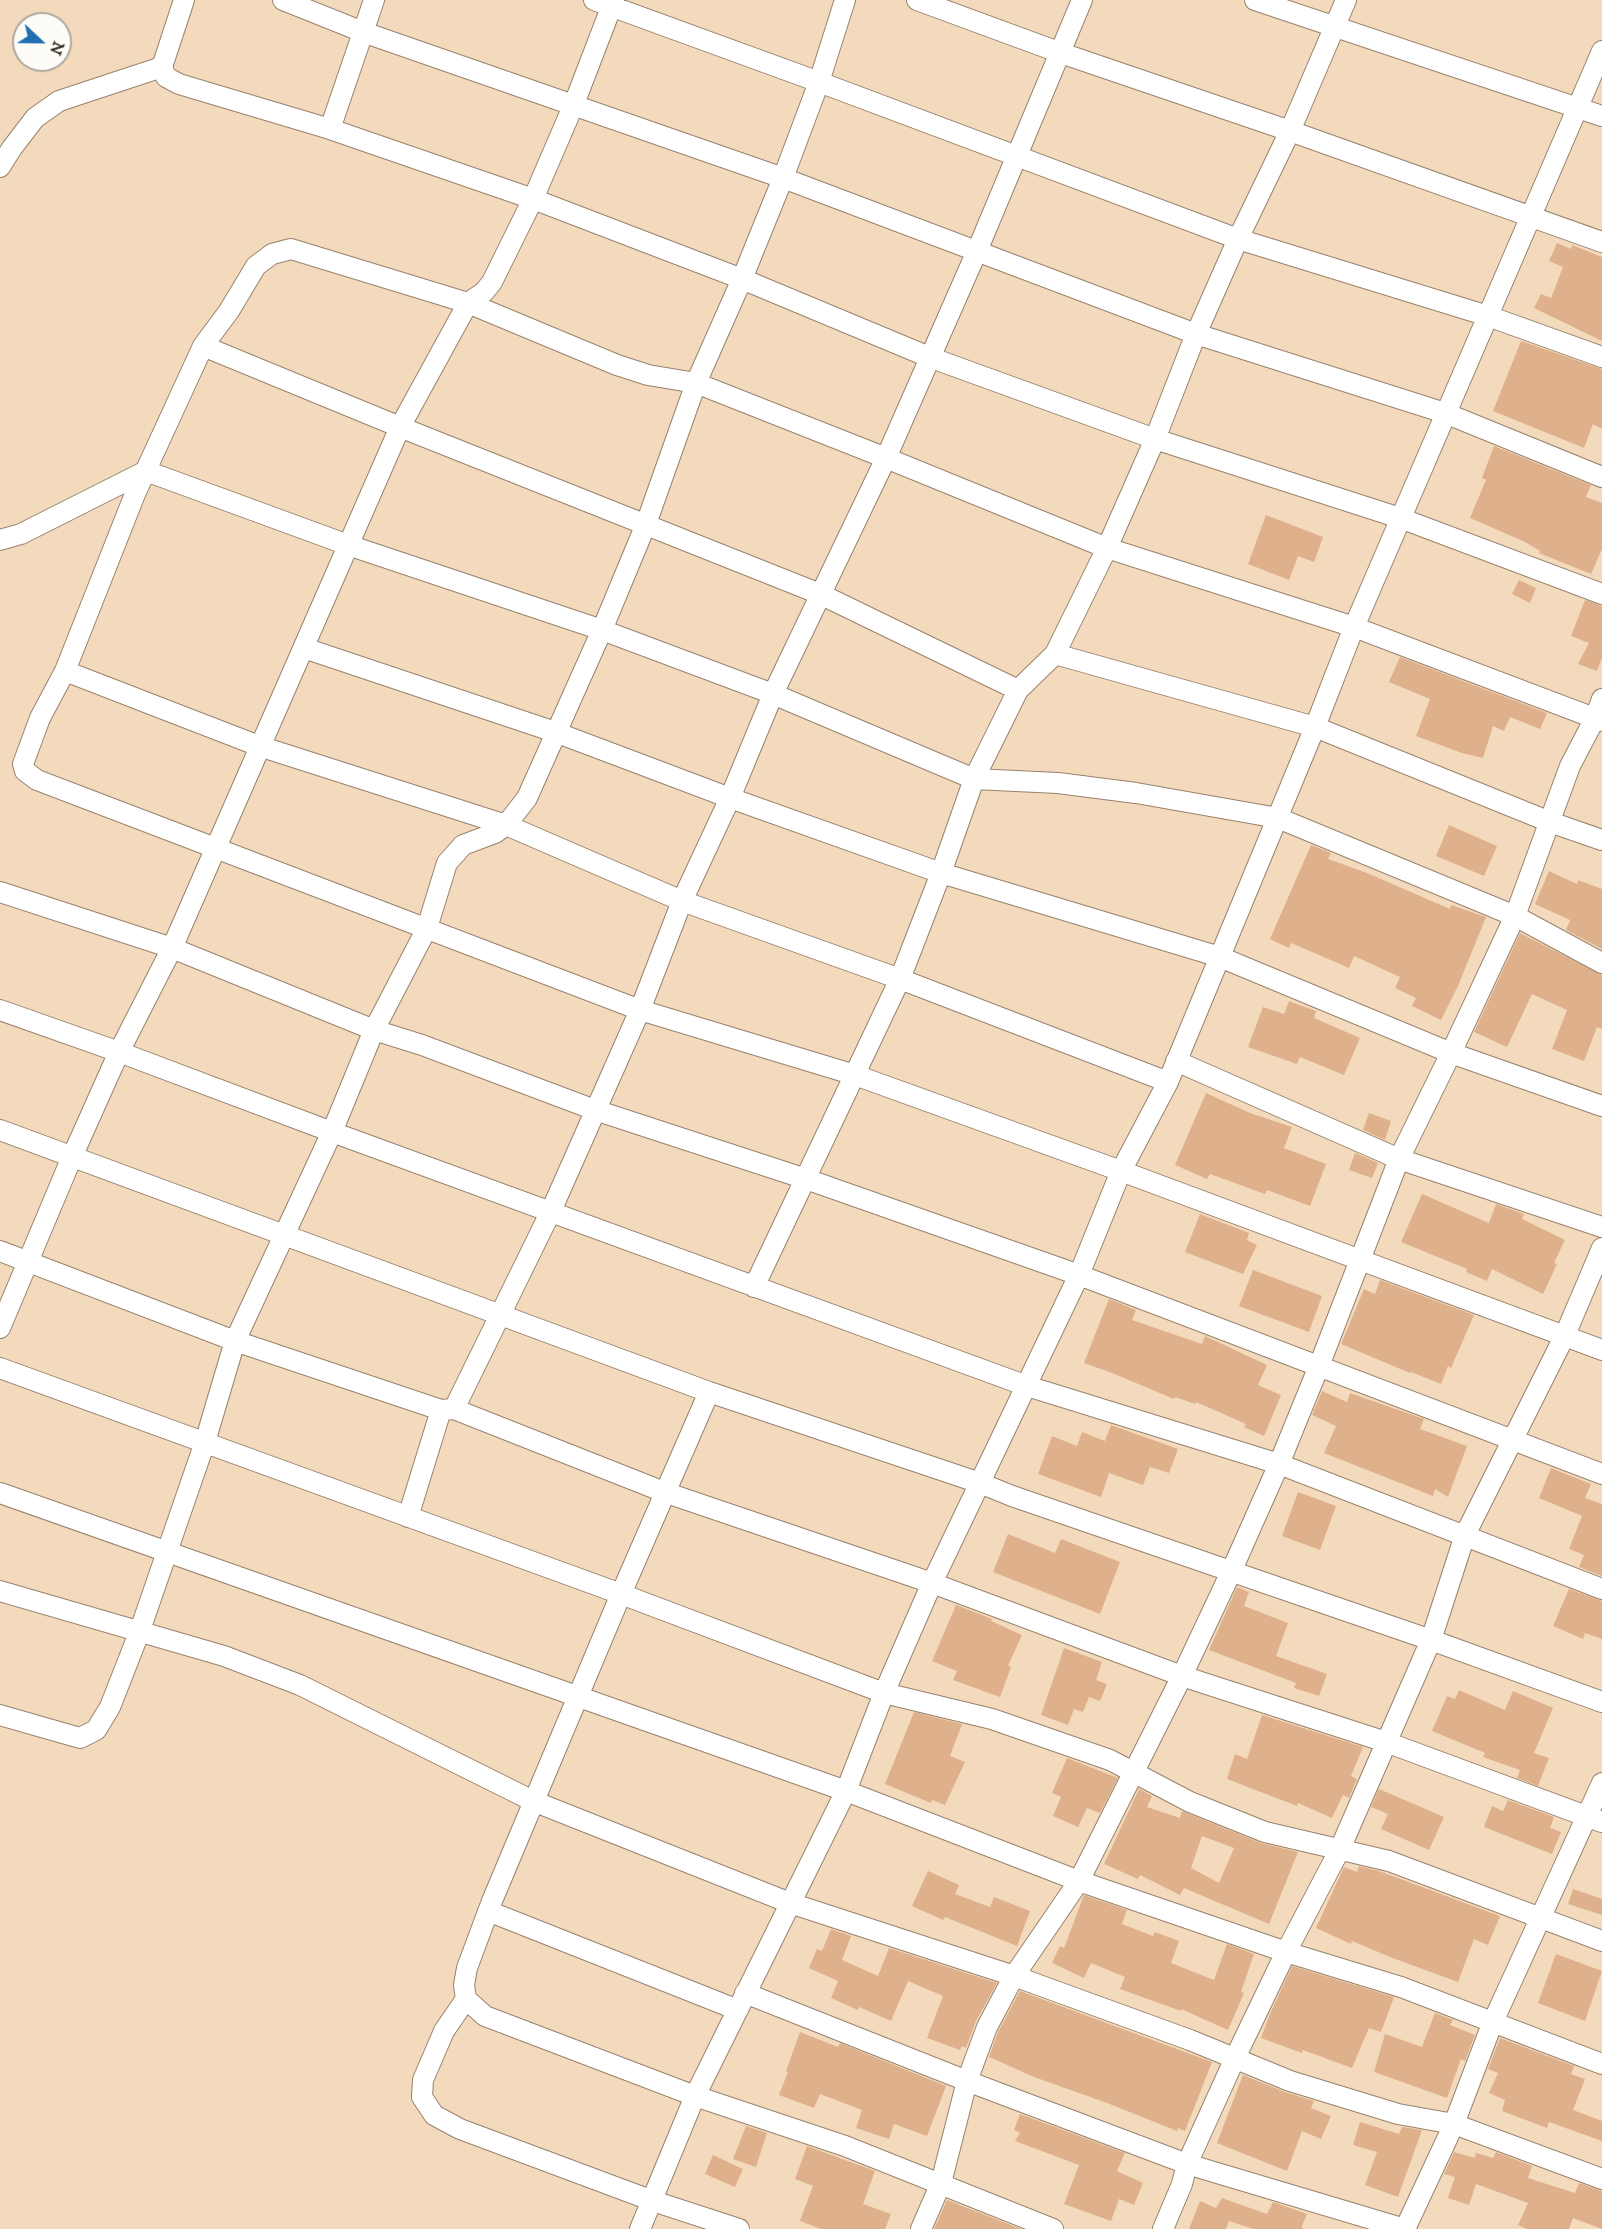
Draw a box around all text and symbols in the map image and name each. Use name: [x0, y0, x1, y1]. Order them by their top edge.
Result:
north arrow: [12, 12, 72, 72]
text: N: [45, 38, 69, 58]

